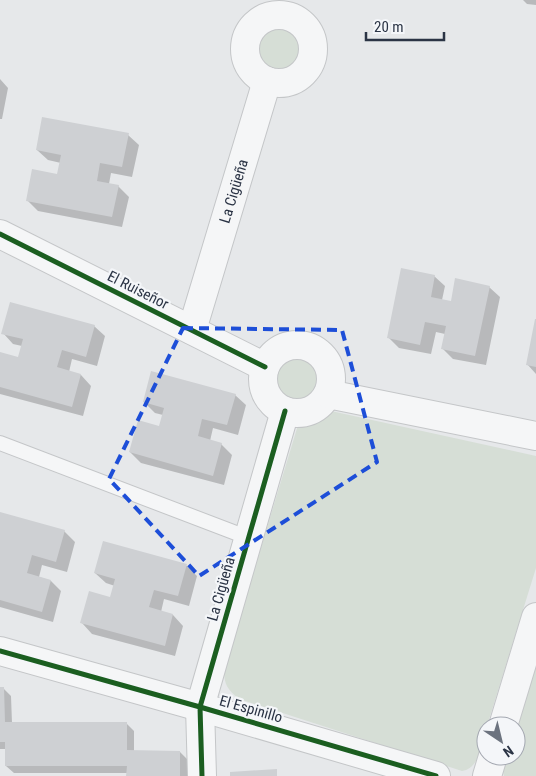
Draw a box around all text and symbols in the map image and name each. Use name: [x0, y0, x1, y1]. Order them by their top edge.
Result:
scale bar: [366, 10, 444, 42]
text: 20 m: [374, 18, 404, 36]
street label: La Cigüeña: [216, 157, 252, 225]
street label: El Ruiseñor: [104, 267, 172, 313]
street label: La Cigüeña: [203, 555, 239, 623]
street label: El Espinillo: [217, 691, 285, 727]
north arrow: [476, 716, 526, 766]
text: N: [500, 743, 517, 761]

